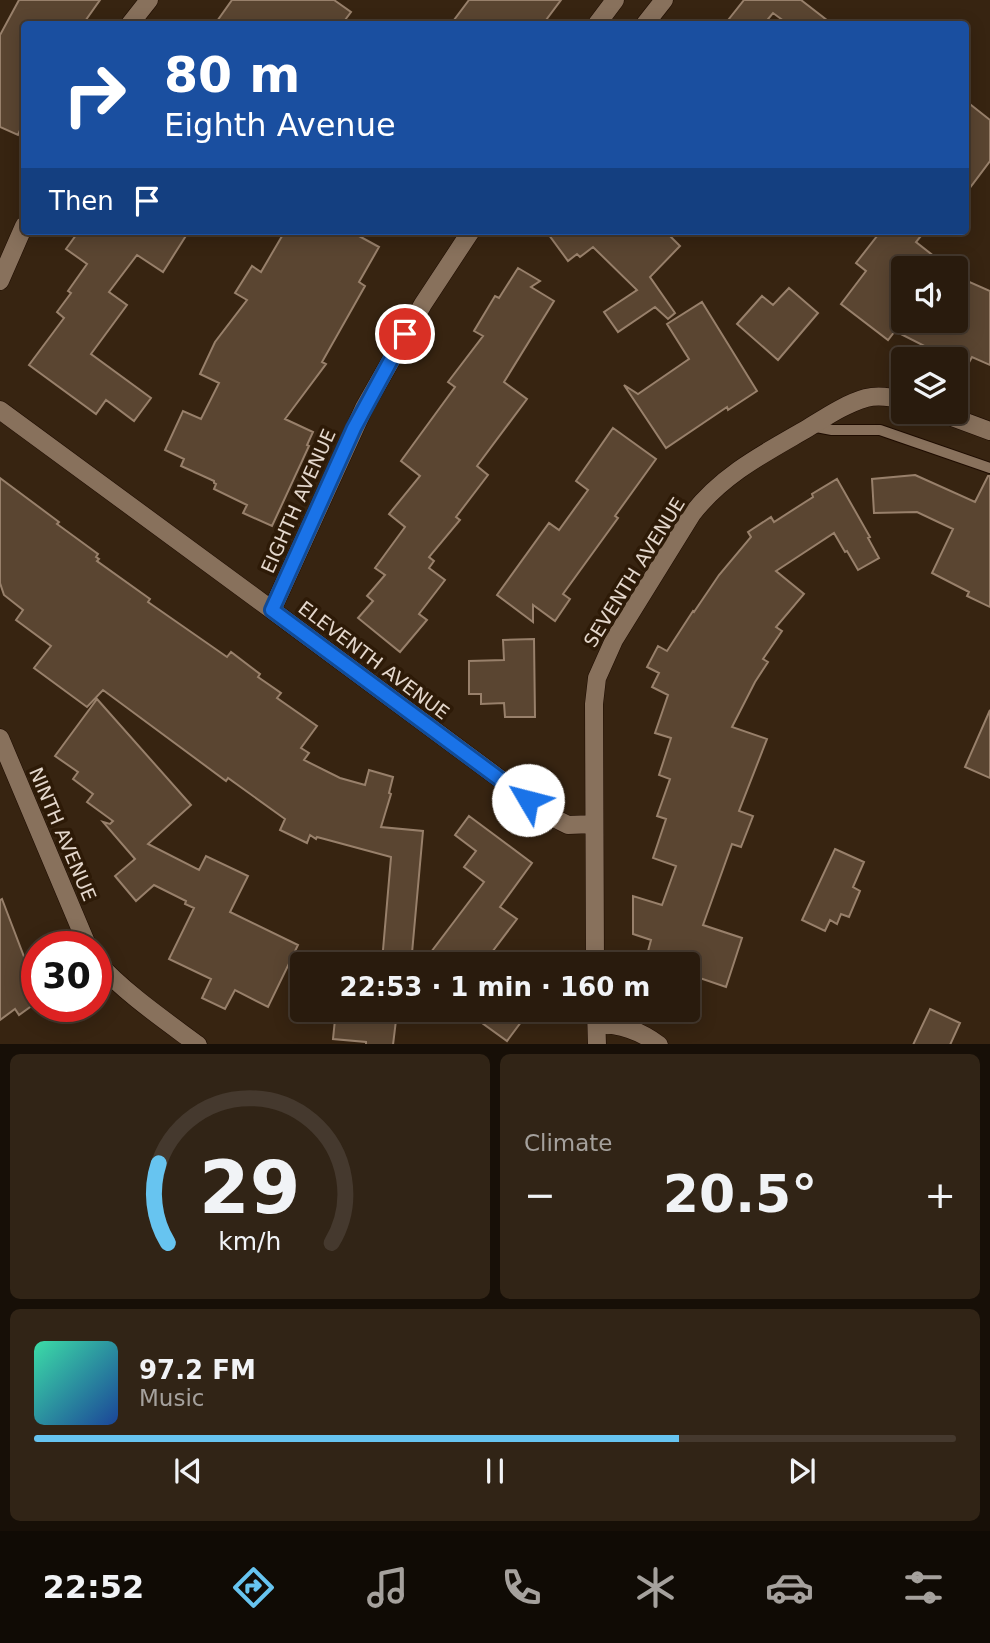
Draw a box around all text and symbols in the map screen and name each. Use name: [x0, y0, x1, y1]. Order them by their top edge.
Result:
text: 80 m: [164, 47, 300, 104]
icon: right: [49, 49, 140, 140]
text: Eighth Avenue: [164, 106, 396, 144]
icon: arrive: [128, 182, 166, 220]
text: Then: [49, 186, 114, 216]
map controls: [891, 256, 968, 424]
button: sound: [891, 256, 968, 333]
pin: [375, 304, 435, 364]
icon: arrive: [386, 315, 424, 353]
button: layers: [891, 347, 968, 424]
street label: EIGHTH AVENUE: [256, 426, 340, 576]
street label: SEVENTH AVENUE: [579, 493, 689, 651]
street label: ELEVENTH AVENUE: [294, 596, 454, 724]
position arrow: [491, 763, 565, 837]
street label: NINTH AVENUE: [25, 764, 101, 904]
speed limit sign: 30: [21, 931, 112, 1022]
text: 22:53 · 1 min · 160 m: [340, 972, 650, 1002]
text: Climate: [524, 1130, 613, 1156]
text: 29: [199, 1145, 301, 1230]
text: 20.5°: [663, 1164, 817, 1224]
text: −: [524, 1173, 556, 1217]
text: +: [924, 1173, 956, 1217]
text: km/h: [218, 1226, 282, 1255]
text: 97.2 FM: [139, 1355, 256, 1385]
text: Music: [139, 1385, 204, 1411]
icon: previous: [169, 1452, 207, 1490]
icon: pause: [476, 1452, 514, 1490]
icon: next: [783, 1452, 821, 1490]
icon: directions: [229, 1563, 278, 1612]
icon: music: [363, 1563, 412, 1612]
icon: phone: [497, 1563, 546, 1612]
icon: climate: [631, 1563, 680, 1612]
icon: car: [765, 1563, 814, 1612]
icon: filters: [899, 1563, 948, 1612]
text: 22:52: [42, 1568, 144, 1606]

